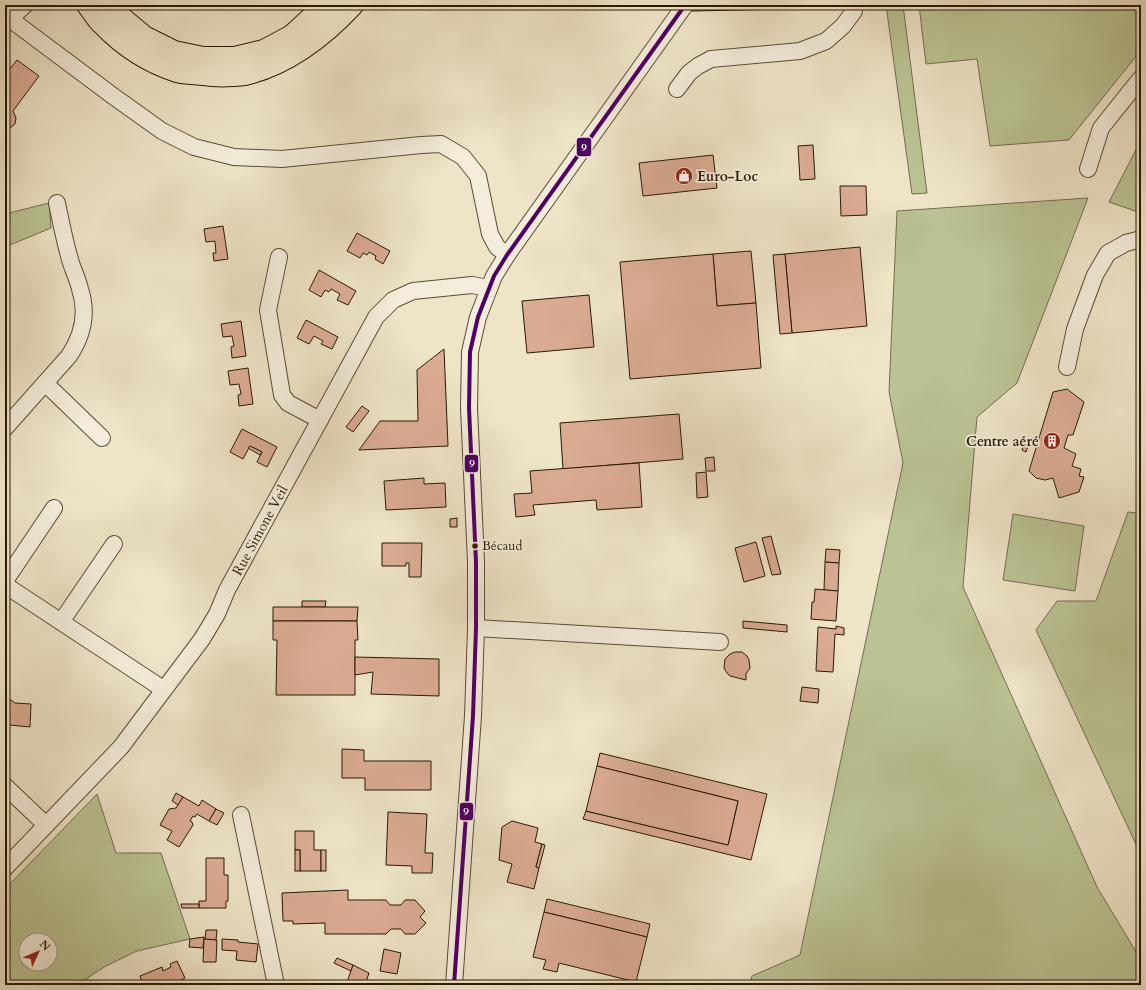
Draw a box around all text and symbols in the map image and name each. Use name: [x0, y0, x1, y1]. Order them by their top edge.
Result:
line badge: 9: [576, 137, 592, 157]
text: 9: [581, 140, 587, 155]
shop icon: Euro-Loc: [674, 166, 694, 186]
place label: Euro-Loc: [697, 167, 759, 186]
building icon: Centre aéré: [1042, 431, 1062, 451]
place label: Centre aéré: [966, 432, 1039, 451]
line badge: 9: [464, 454, 479, 473]
text: 9: [469, 456, 475, 471]
street label: Rue Simone Veil: [227, 481, 292, 579]
place label: Bécaud: [482, 537, 522, 555]
marker: Bécaud: [470, 541, 480, 551]
line badge: 9: [459, 802, 474, 821]
text: 9: [463, 804, 469, 819]
north arrow: [18, 932, 58, 972]
text: N: [36, 937, 54, 954]

